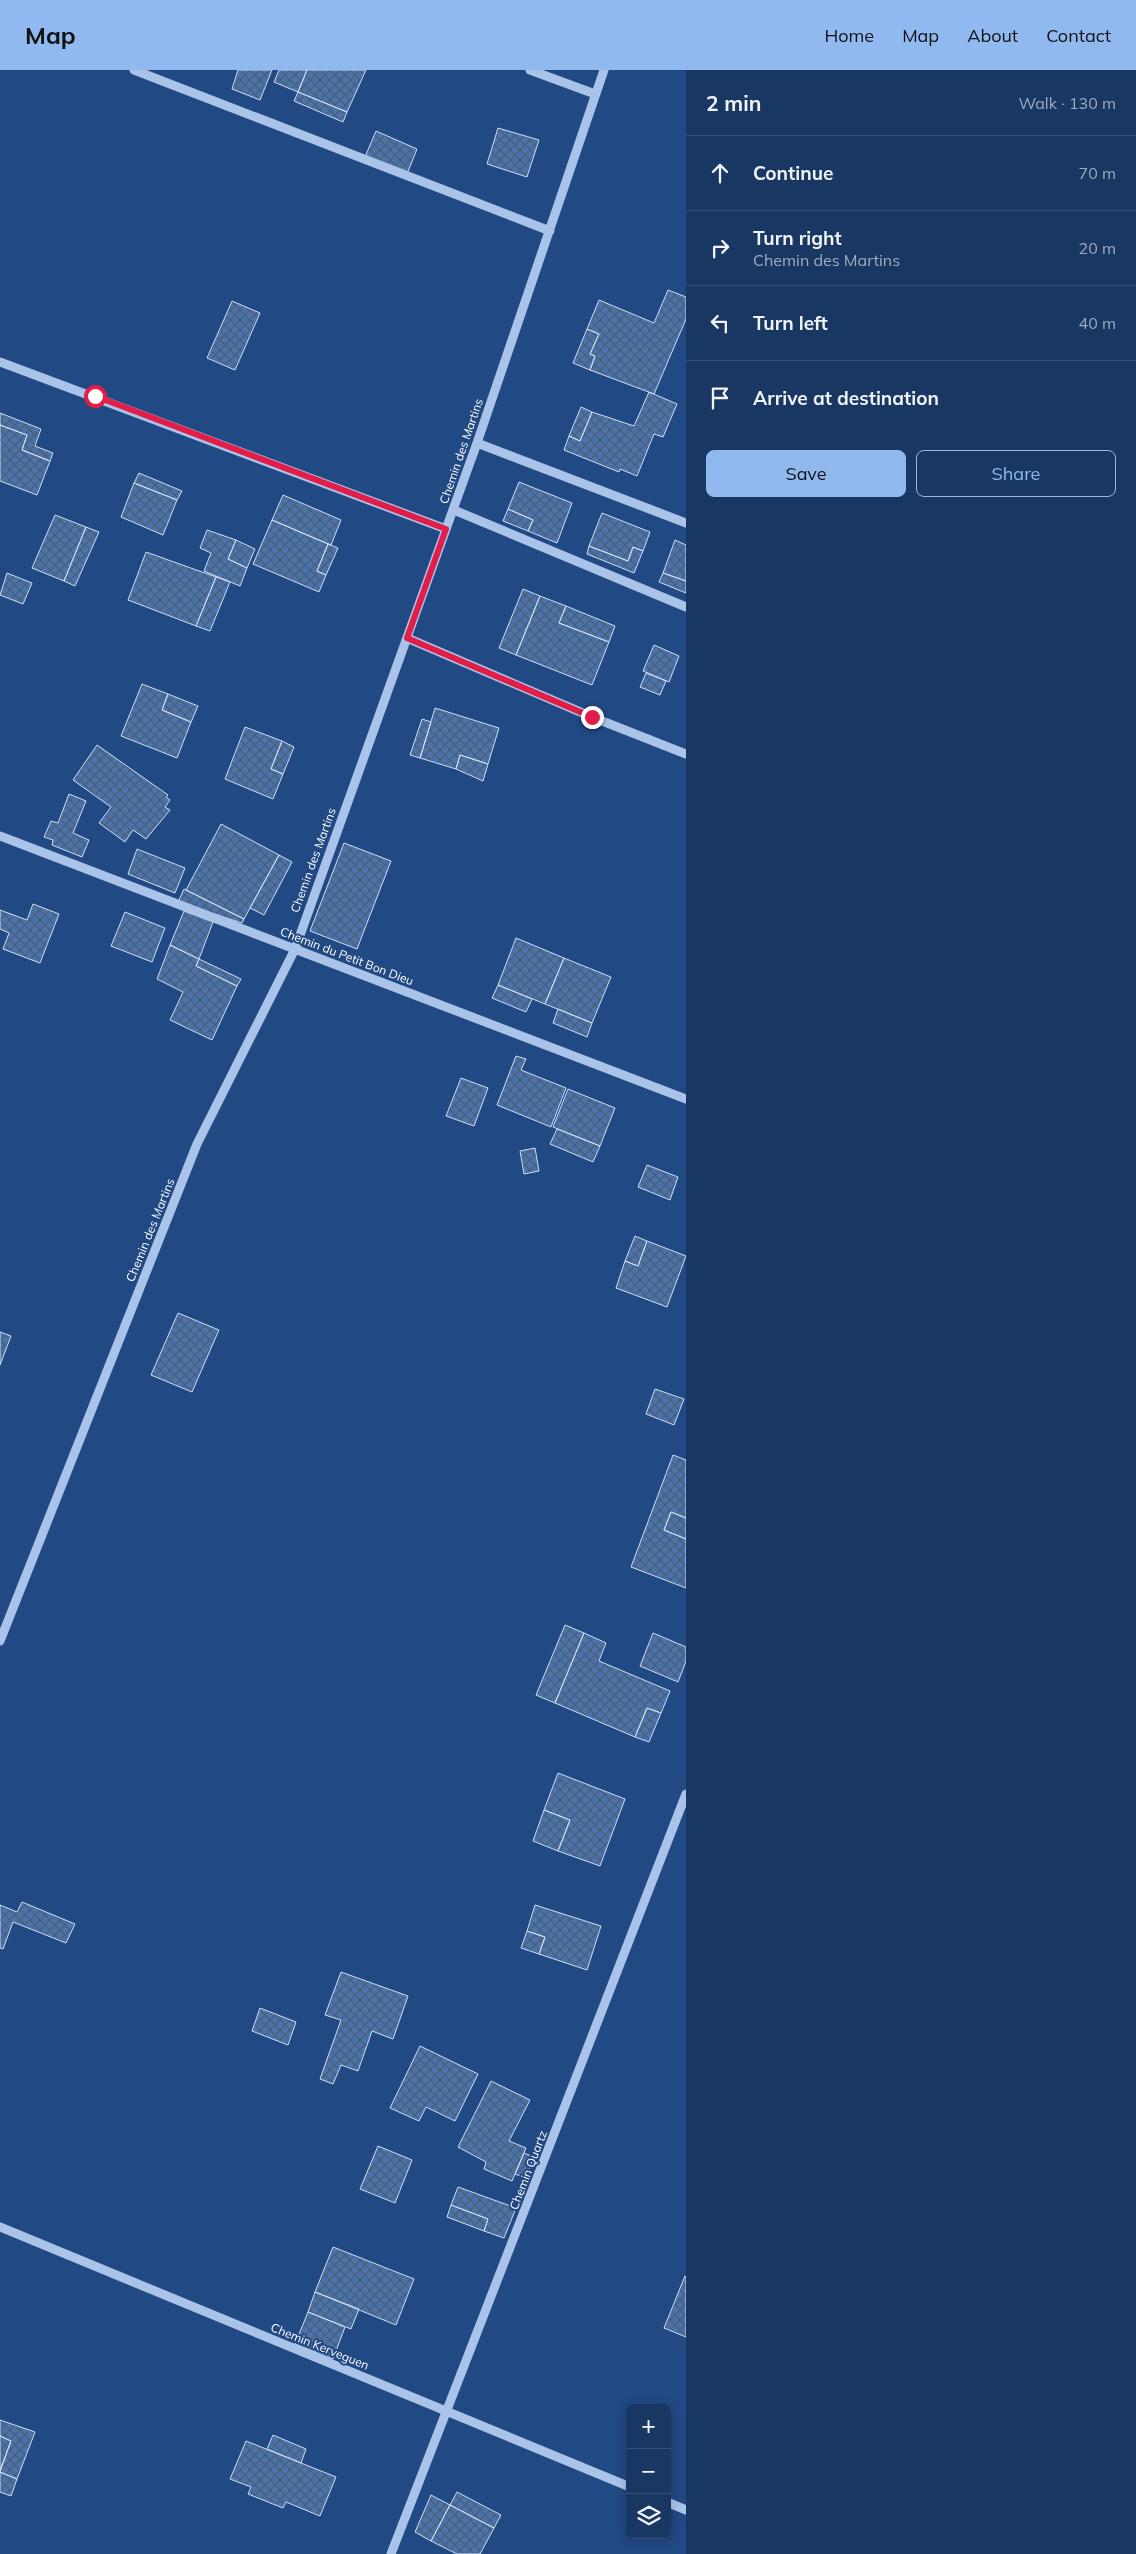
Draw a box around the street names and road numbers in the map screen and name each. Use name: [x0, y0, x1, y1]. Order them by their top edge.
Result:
street label: Chemin des Martins: [436, 396, 486, 506]
street label: Chemin des Martins: [287, 806, 339, 914]
street label: Chemin du Petit Bon Dieu: [278, 924, 416, 988]
street label: Chemin des Martins: [122, 1176, 178, 1284]
street label: Chemin Quartz: [506, 2128, 550, 2212]
street label: Chemin Kerveguen: [269, 2319, 371, 2373]

